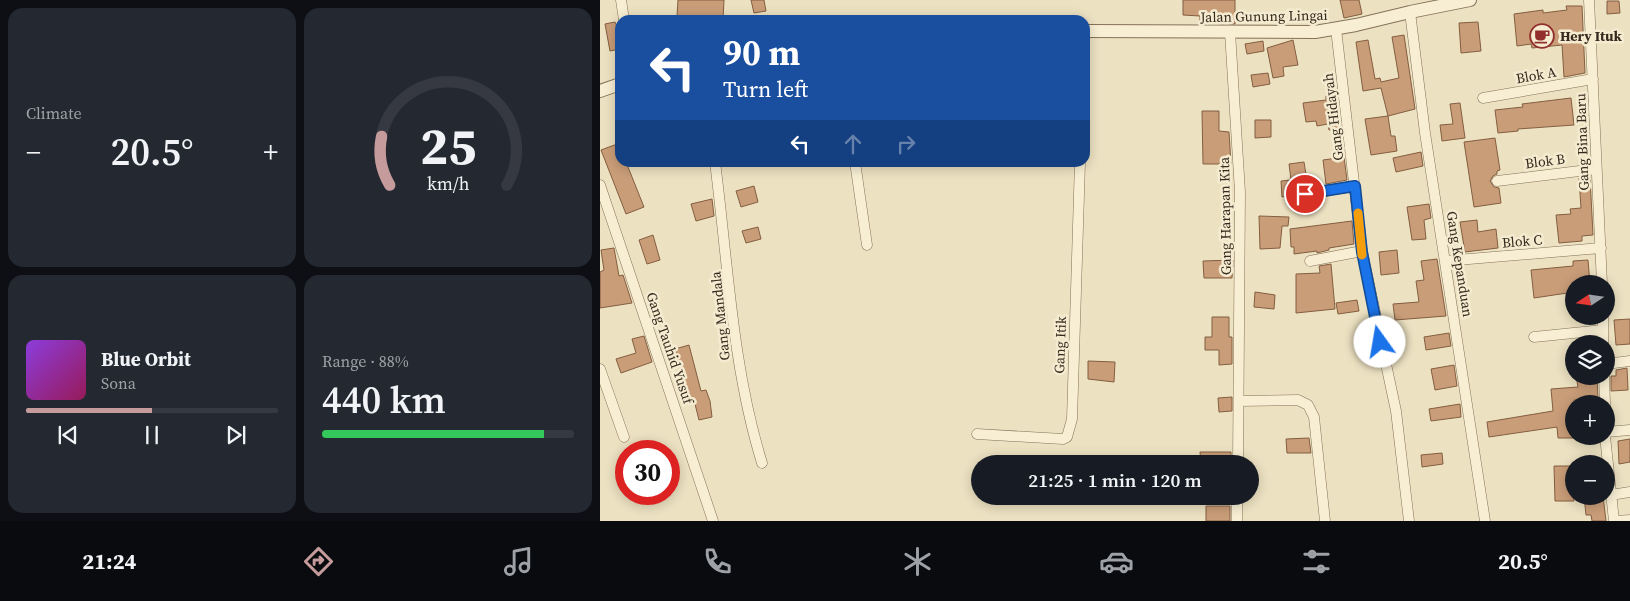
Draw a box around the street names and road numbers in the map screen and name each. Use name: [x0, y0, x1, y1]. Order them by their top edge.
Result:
street label: Jalan Gunung Lingai: [1199, 5, 1328, 27]
street label: Blok A: [1514, 62, 1558, 88]
street label: Gang Hidayah: [1318, 72, 1348, 162]
street label: Gang Bina Baru: [1570, 93, 1594, 191]
street label: Blok B: [1524, 149, 1566, 173]
street label: Gang Harapan Kita: [1214, 156, 1236, 275]
street label: Gang Kepanduan: [1442, 210, 1478, 319]
street label: Blok C: [1501, 229, 1543, 253]
street label: Gang Mandala: [705, 270, 735, 362]
street label: Gang Tauhid Yusuf: [642, 289, 699, 408]
street label: Gang Itik: [1049, 316, 1071, 374]

